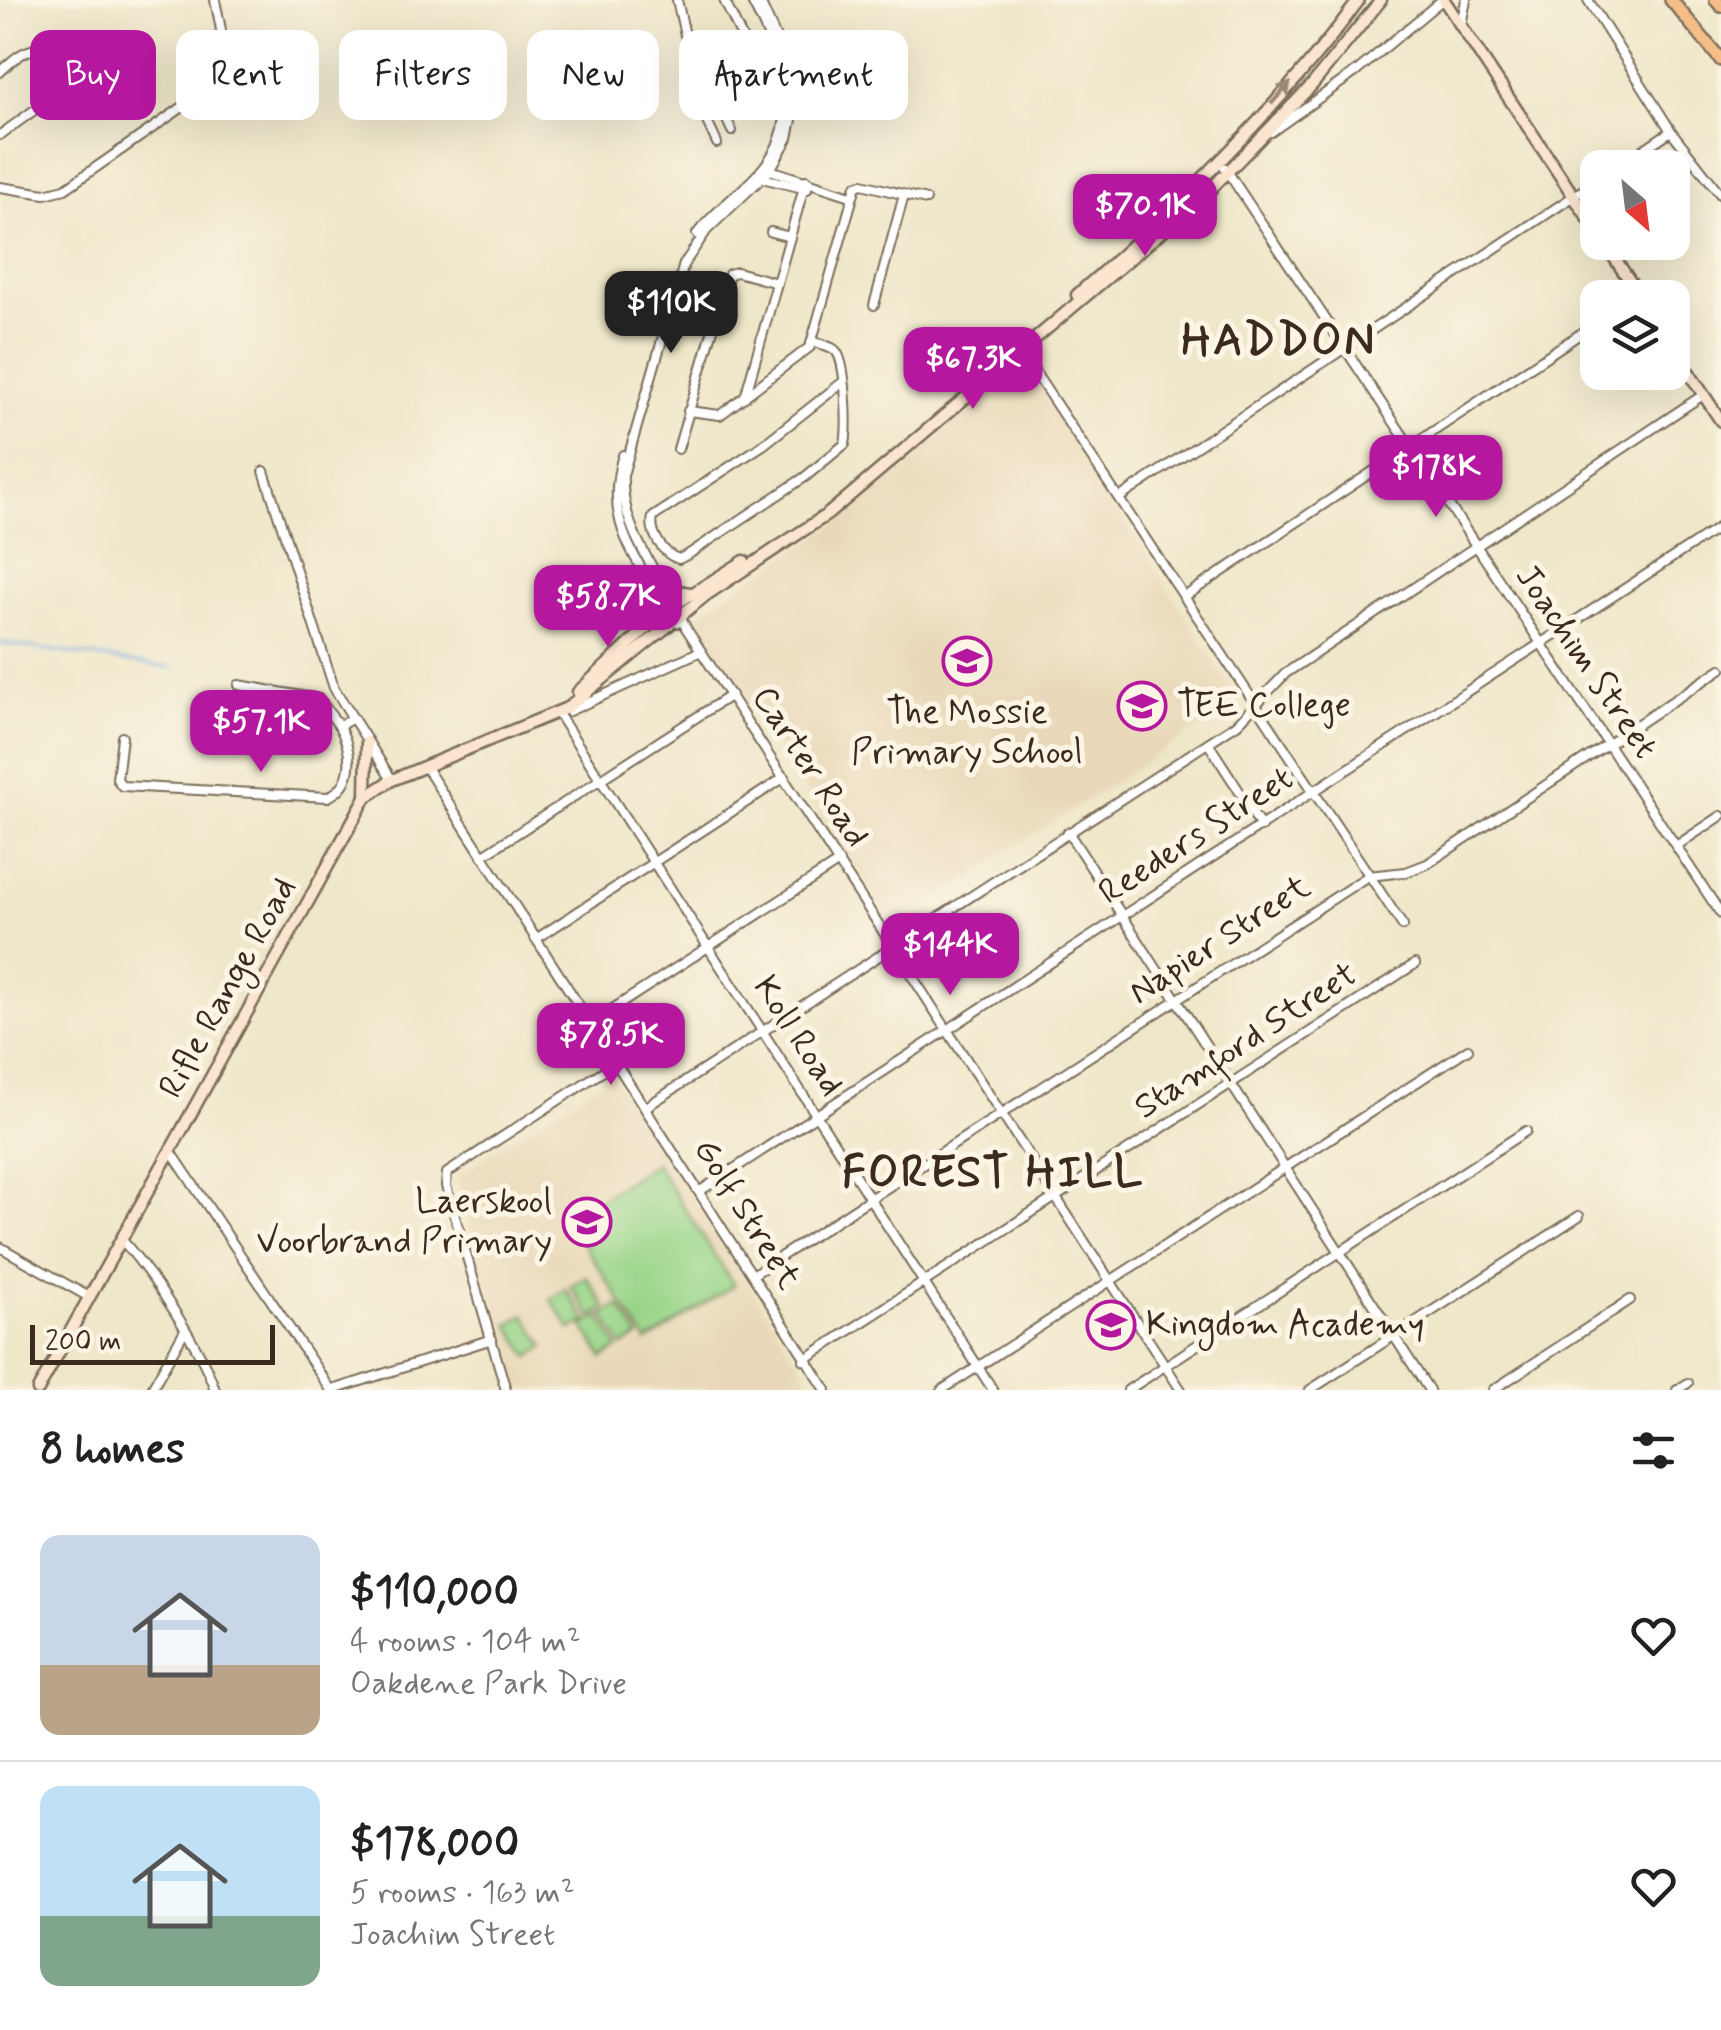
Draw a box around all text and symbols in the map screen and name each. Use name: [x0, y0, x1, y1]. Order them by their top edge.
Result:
chip: Buy: [30, 30, 156, 120]
chip: Rent: [176, 30, 319, 120]
chip: Filters: [339, 30, 507, 120]
chip: New: [527, 30, 659, 120]
chip: Apartment: [679, 30, 908, 120]
one-way arrow: [1270, 81, 1292, 106]
north arrow: [1580, 150, 1690, 260]
map controls: [1580, 150, 1690, 390]
pin: $70.1K: [1064, 174, 1226, 259]
text: $70.1K: [1095, 185, 1195, 227]
pin: $110K: [601, 271, 741, 356]
button: layers: [1580, 280, 1690, 390]
text: $110K: [627, 282, 715, 324]
district label: HADDON: [1181, 312, 1377, 371]
pin: $67.3K: [892, 327, 1054, 412]
text: $67.3K: [925, 338, 1021, 380]
pin: $178K: [1366, 435, 1506, 520]
text: $178K: [1391, 446, 1481, 488]
street label: Joachim Street: [1504, 556, 1668, 768]
pin: $58.7K: [527, 565, 689, 650]
text: $58.7K: [556, 576, 660, 618]
school or university icon: The Mossie Primary School: [941, 635, 993, 687]
street label: Carter Road: [741, 678, 879, 856]
school or university icon: TEE College: [1116, 680, 1168, 732]
place label: TEE College: [1177, 683, 1351, 729]
pin: $57.1K: [180, 690, 342, 775]
place label: The Mossie Primary School: [851, 690, 1083, 776]
text: $57.1K: [212, 701, 310, 743]
street label: Reeders Street: [1090, 756, 1302, 916]
street label: Napier Street: [1121, 864, 1320, 1016]
street label: Rifle Range Road: [148, 869, 310, 1108]
pin: $144K: [880, 913, 1020, 998]
text: $144K: [903, 924, 997, 966]
street label: Stamford Street: [1126, 952, 1368, 1133]
street label: Koll Road: [742, 967, 854, 1105]
pin: $78.5K: [530, 1003, 692, 1088]
text: $78.5K: [559, 1014, 663, 1056]
street label: Golf Street: [683, 1130, 812, 1299]
district label: FOREST HILL: [842, 1144, 1144, 1203]
place label: Laerskool Voorbrand Primary: [256, 1179, 552, 1265]
school or university icon: Laerskool Voorbrand Primary: [561, 1196, 613, 1248]
school or university icon: Kingdom Academy: [1085, 1299, 1137, 1351]
place label: Kingdom Academy: [1146, 1302, 1424, 1351]
scale bar: [30, 1320, 275, 1364]
text: 200 m: [45, 1324, 121, 1361]
text: 8 homes: [40, 1423, 185, 1478]
icon: filters: [1626, 1423, 1681, 1478]
text: $110,000: [350, 1566, 519, 1621]
icon: home: [120, 1575, 240, 1695]
icon: heart: [1626, 1608, 1681, 1663]
text: 4 rooms · 104 m²: [350, 1621, 581, 1663]
text: Oakdene Park Drive: [350, 1663, 627, 1705]
text: $178,000: [350, 1817, 519, 1872]
icon: home: [120, 1826, 240, 1946]
icon: heart: [1626, 1859, 1681, 1914]
text: 5 rooms · 163 m²: [350, 1872, 575, 1914]
text: Joachim Street: [350, 1914, 555, 1956]

